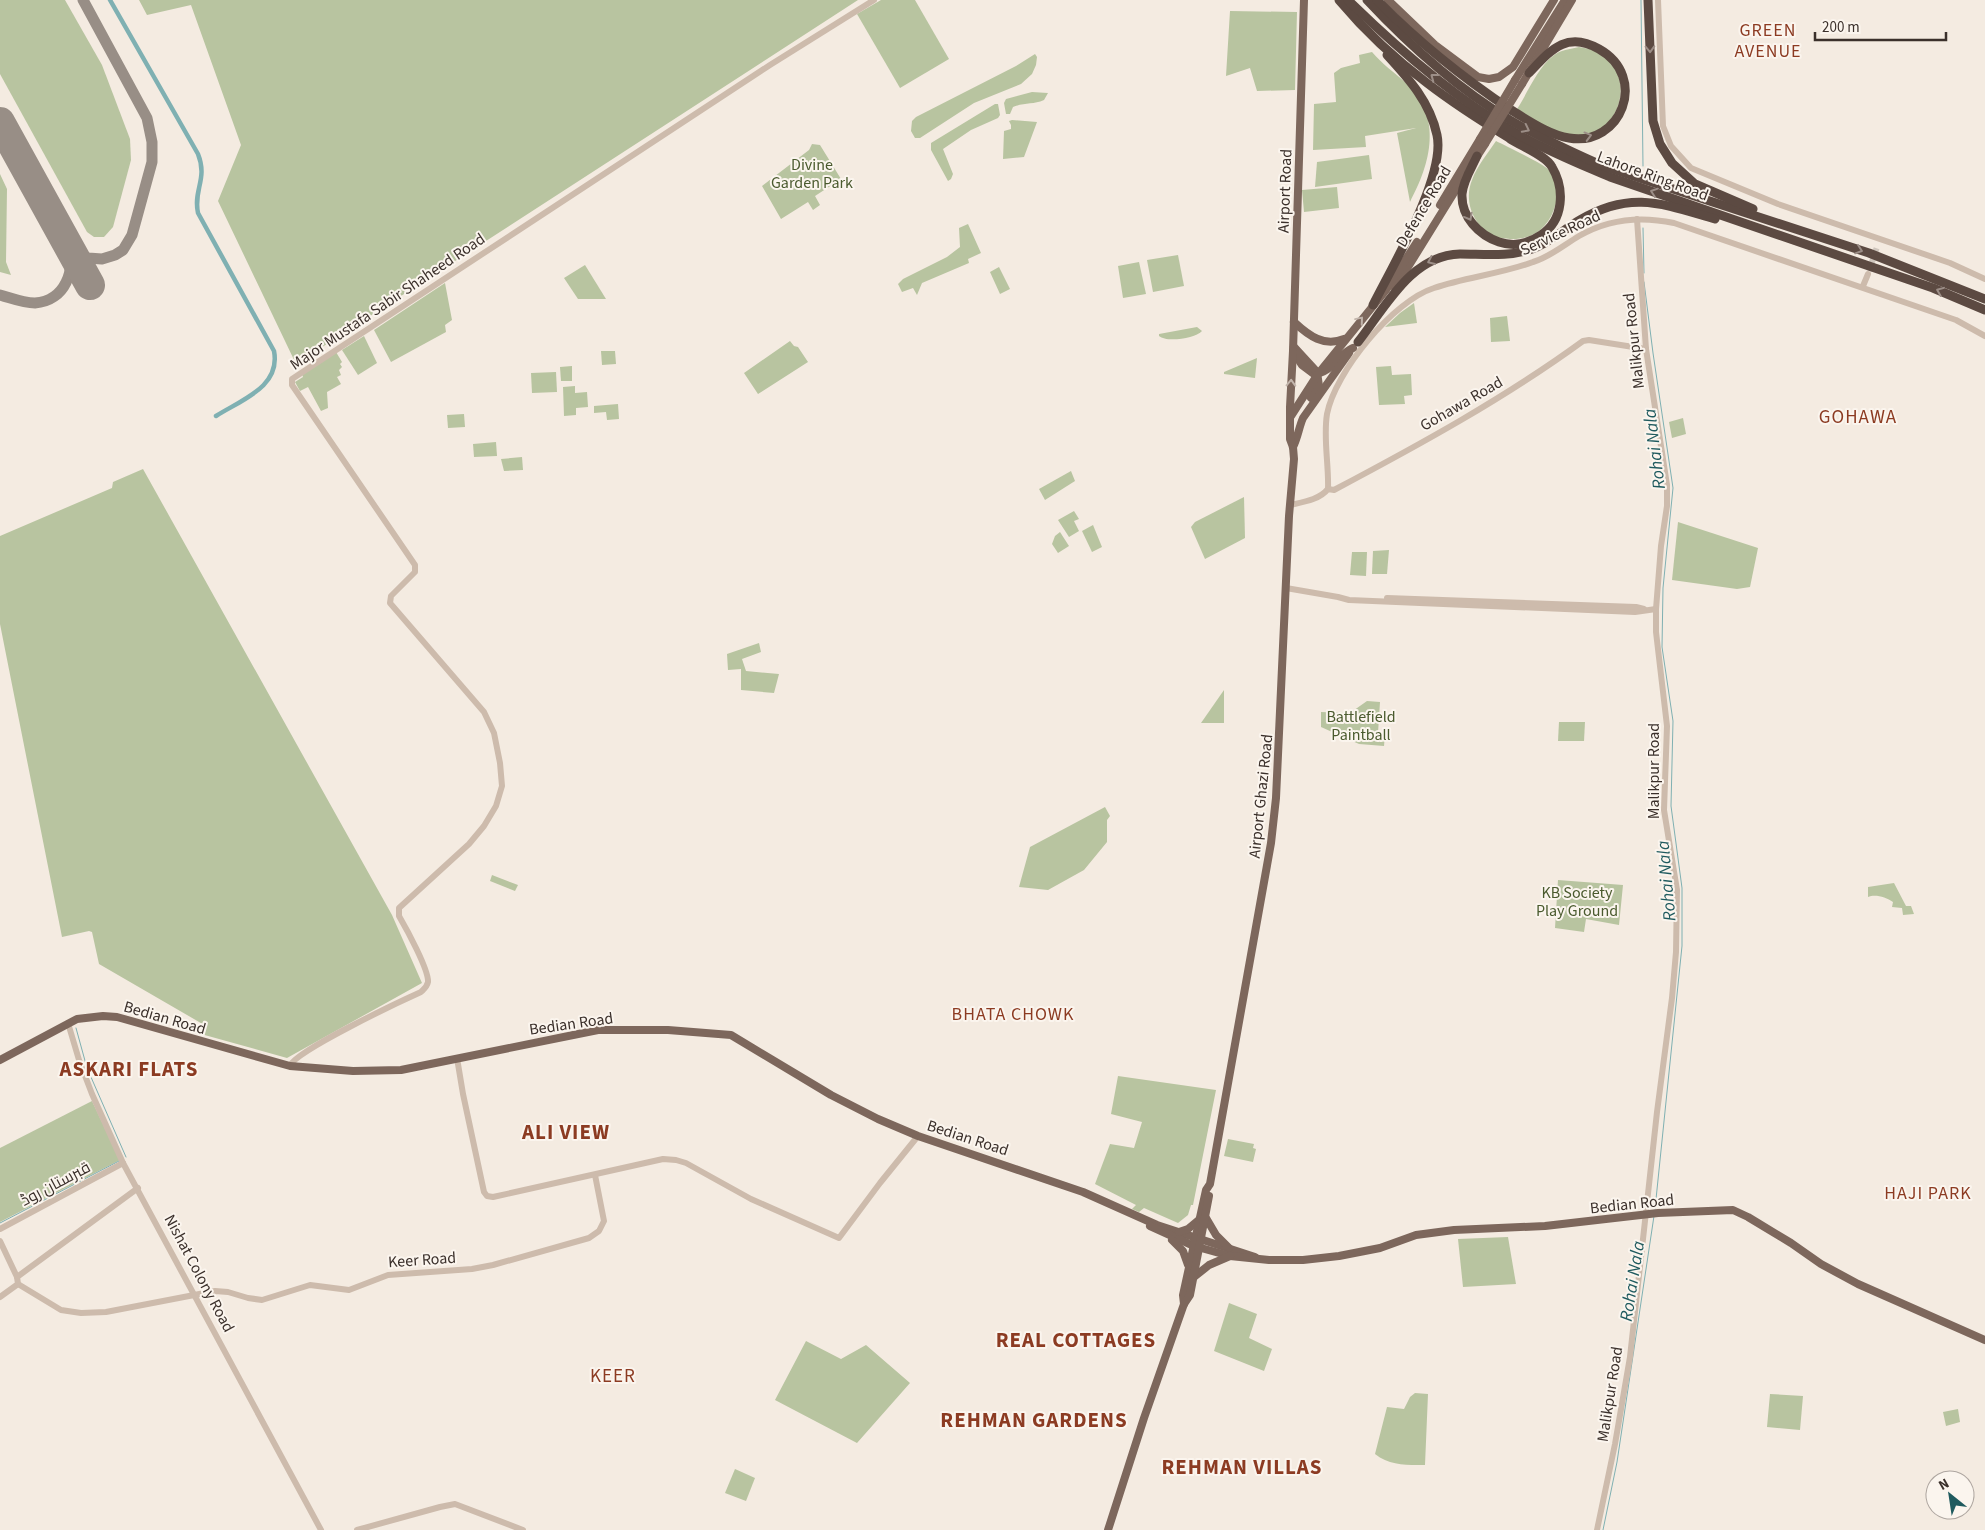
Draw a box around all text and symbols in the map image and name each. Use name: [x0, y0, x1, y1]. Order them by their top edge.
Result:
scale bar: [1815, 10, 1946, 42]
text: 200 m: [1822, 17, 1860, 38]
district label: GREEN AVENUE: [1734, 18, 1802, 64]
one-way arrow: [1645, 45, 1655, 53]
one-way arrow: [1430, 74, 1440, 83]
one-way arrow: [1521, 123, 1530, 133]
one-way arrow: [1584, 132, 1592, 142]
street label: Lahore Ring Road: [1594, 146, 1711, 206]
street label: Airport Road: [1273, 149, 1297, 234]
park label: Divine Garden Park: [771, 154, 853, 194]
street label: Defence Road: [1391, 162, 1457, 251]
one-way arrow: [1651, 188, 1659, 198]
street label: Service Road: [1517, 205, 1604, 261]
one-way arrow: [1463, 212, 1473, 221]
street label: Major Mustafa Sabir Shaheed Road: [286, 228, 489, 376]
one-way arrow: [1855, 244, 1863, 254]
one-way arrow: [1427, 255, 1436, 266]
one-way arrow: [1936, 287, 1945, 297]
street label: Malikpur Road: [1618, 292, 1650, 390]
one-way arrow: [1355, 317, 1363, 326]
street label: Gohawa Road: [1416, 371, 1507, 436]
one-way arrow: [1285, 379, 1296, 387]
district label: GOHAWA: [1819, 404, 1897, 431]
water label: Rohai Nala: [1637, 407, 1672, 491]
park label: Battlefield Paintball: [1326, 706, 1396, 746]
street label: Malikpur Road: [1643, 723, 1665, 819]
street label: Airport Ghazi Road: [1244, 733, 1278, 859]
water label: Rohai Nala: [1650, 839, 1682, 922]
park label: KB Society Play Ground: [1536, 882, 1618, 922]
street label: Bedian Road: [121, 996, 208, 1040]
district label: BHATA CHOWK: [952, 1002, 1074, 1027]
street label: Bedian Road: [528, 1007, 615, 1041]
district label: ASKARI FLATS: [59, 1054, 198, 1084]
street label: Bedian Road: [924, 1114, 1011, 1161]
district label: ALI VIEW: [521, 1117, 610, 1147]
street label: قبرستان روڈ: [17, 1156, 94, 1212]
district label: HAJI PARK: [1884, 1181, 1972, 1206]
street label: Bedian Road: [1589, 1189, 1675, 1219]
street label: Nishat Colony Road: [159, 1211, 239, 1336]
water label: Rohai Nala: [1614, 1239, 1651, 1323]
street label: Keer Road: [387, 1247, 457, 1273]
district label: REAL COTTAGES: [996, 1325, 1156, 1355]
street label: Malikpur Road: [1592, 1345, 1628, 1443]
district label: KEER: [590, 1363, 636, 1390]
district label: REHMAN GARDENS: [940, 1405, 1128, 1435]
district label: REHMAN VILLAS: [1161, 1452, 1323, 1482]
north arrow: [1925, 1470, 1975, 1520]
text: N: [1935, 1474, 1953, 1496]

